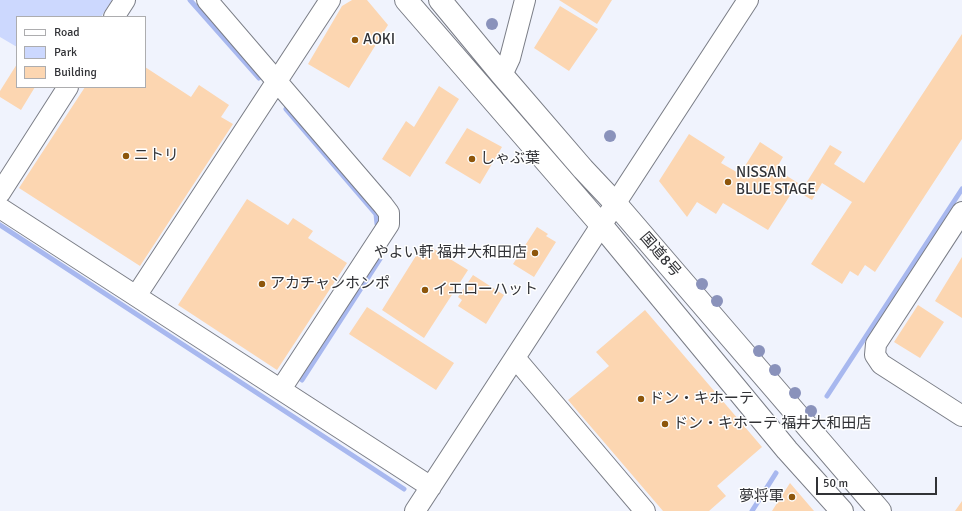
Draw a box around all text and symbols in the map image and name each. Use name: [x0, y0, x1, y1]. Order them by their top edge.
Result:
legend: [16, 16, 146, 88]
text: Road: [54, 25, 80, 40]
place label: AOKI: [363, 31, 395, 49]
marker: AOKI: [350, 35, 360, 45]
text: Park: [54, 45, 77, 60]
text: Building: [54, 65, 97, 80]
place label: ニトリ: [134, 147, 179, 165]
place label: しゃぶ葉: [480, 150, 540, 168]
marker: ニトリ: [121, 151, 131, 161]
marker: しゃぶ葉: [467, 154, 477, 164]
place label: NISSAN BLUE STAGE: [736, 164, 816, 199]
marker: NISSAN BLUE STAGE: [723, 177, 733, 187]
street label: 国道8号: [636, 229, 684, 281]
place label: やよい軒 福井大和田店: [374, 244, 527, 262]
marker: やよい軒 福井大和田店: [530, 248, 540, 258]
place label: アカチャンホンポ: [270, 275, 390, 293]
marker: アカチャンホンポ: [257, 279, 267, 289]
place label: イエローハット: [433, 281, 538, 299]
marker: イエローハット: [420, 285, 430, 295]
place label: ドン・キホーテ: [649, 390, 754, 408]
marker: ドン・キホーテ: [636, 394, 646, 404]
place label: ドン・キホーテ 福井大和田店: [673, 415, 871, 433]
marker: ドン・キホーテ 福井大和田店: [660, 419, 670, 429]
scale bar: [818, 469, 939, 495]
text: 50 m: [823, 476, 848, 491]
place label: 夢将軍: [739, 488, 784, 506]
marker: 夢将軍: [787, 492, 797, 502]

